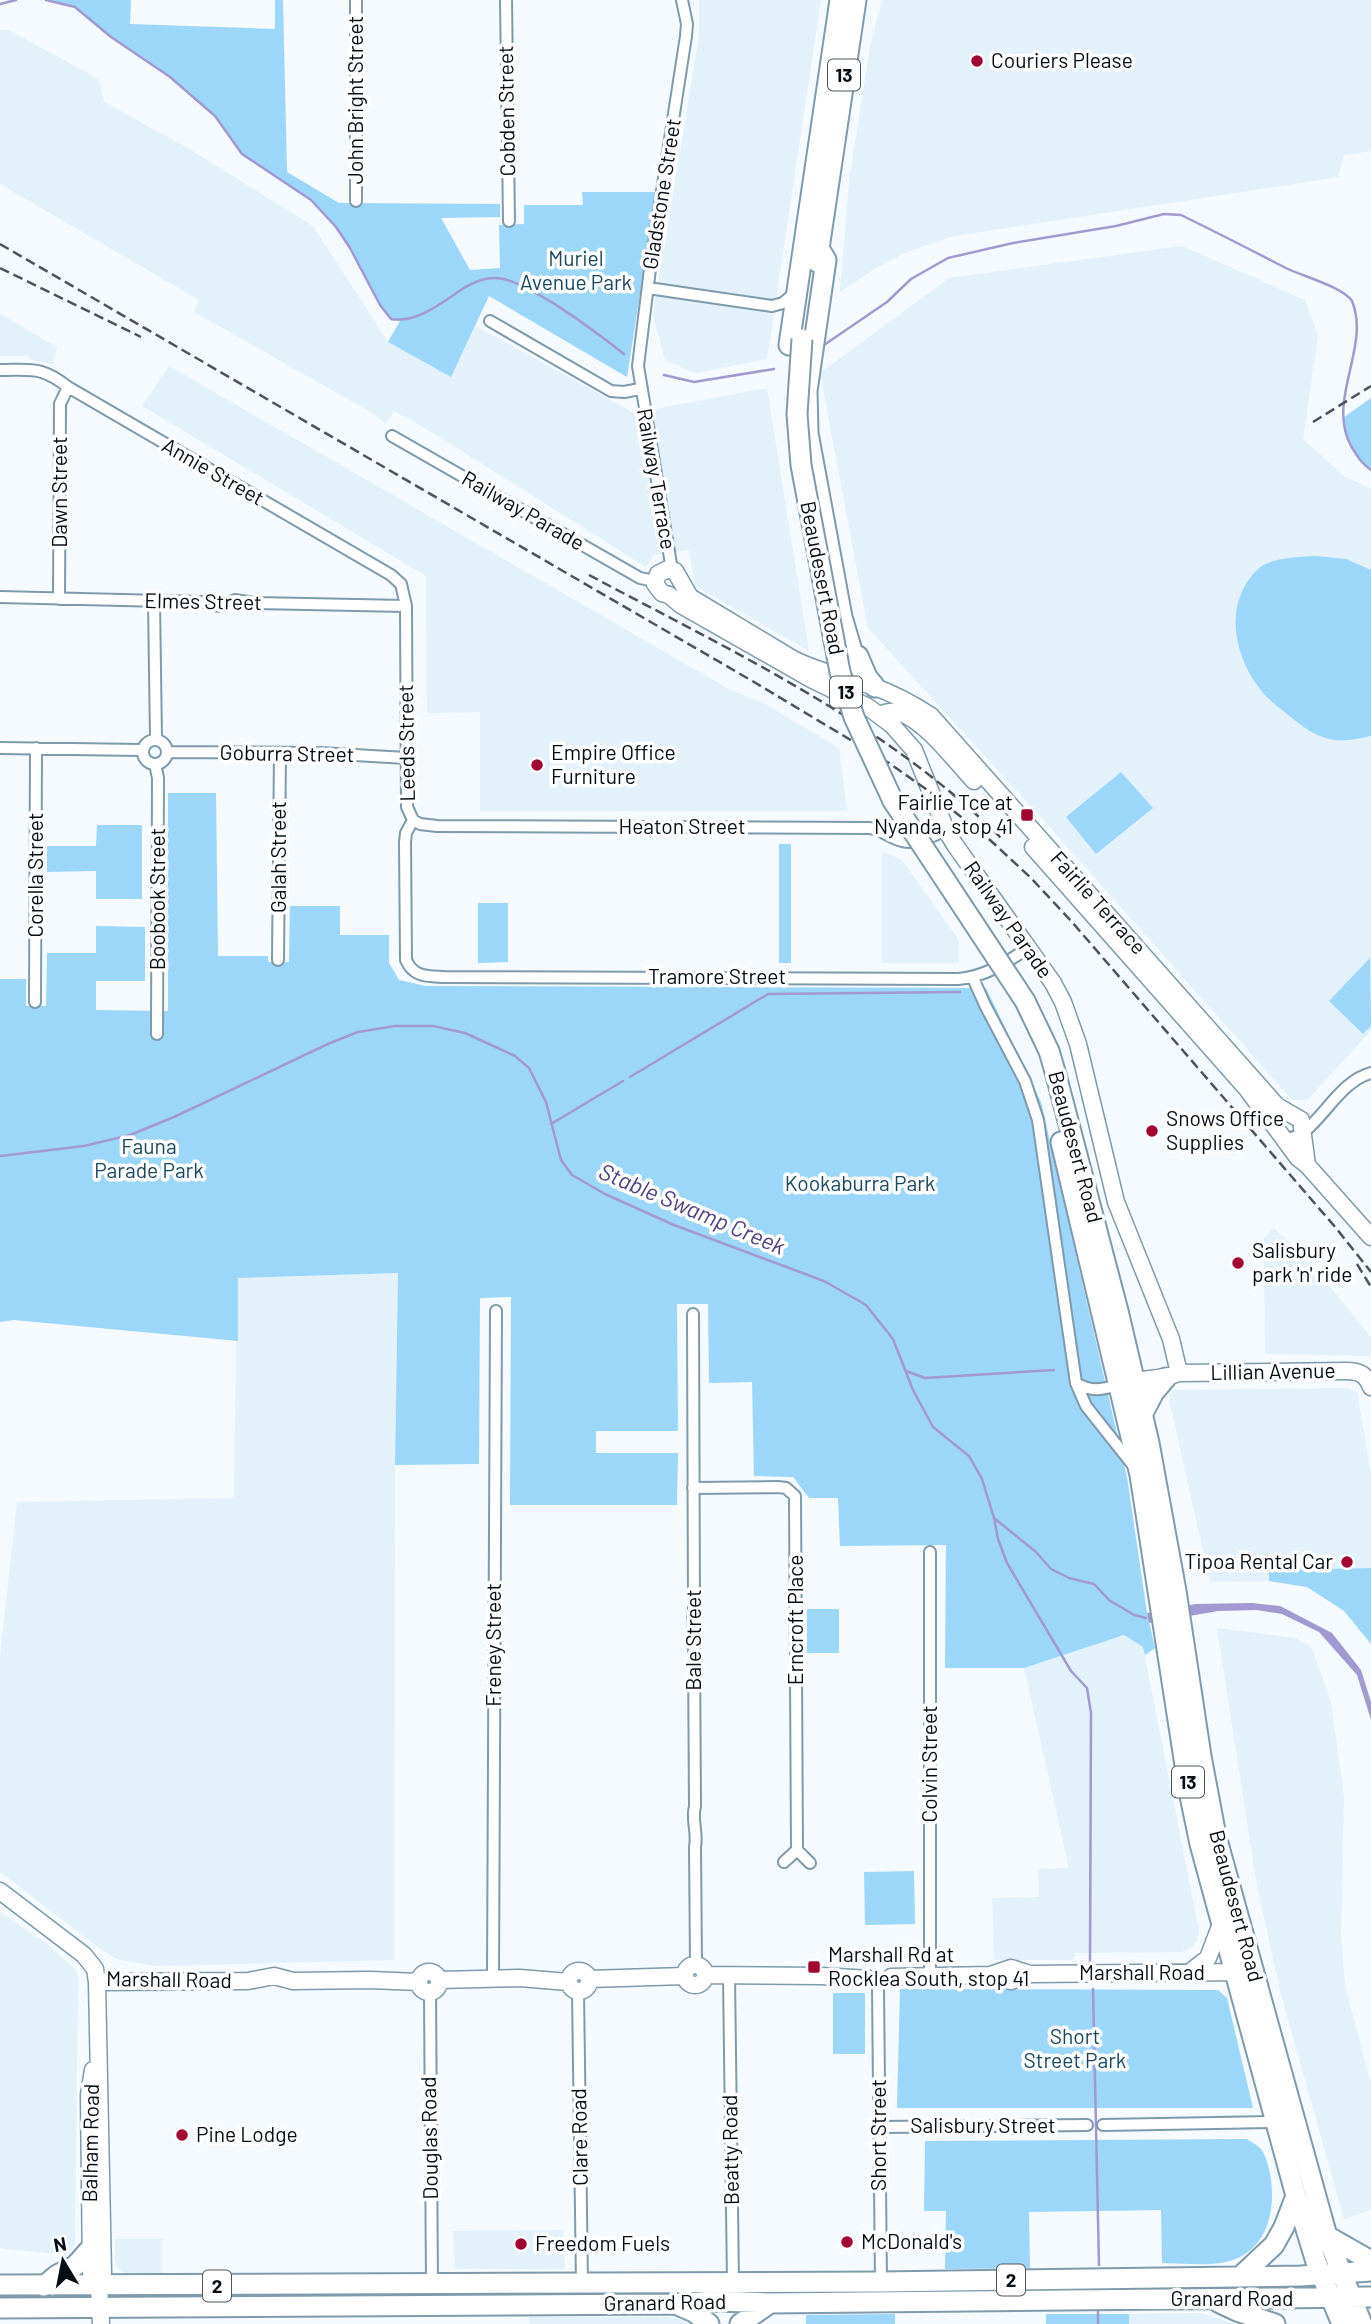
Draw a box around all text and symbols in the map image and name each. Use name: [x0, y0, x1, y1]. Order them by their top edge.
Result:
street label: John Bright Street: [342, 16, 367, 184]
street label: Cobden Street: [492, 45, 519, 177]
place label: Couriers Please: [991, 47, 1133, 72]
marker: Couriers Please: [969, 53, 985, 69]
road number: 13: [828, 60, 860, 90]
street label: Gladstone Street: [636, 116, 685, 271]
park label: Muriel Avenue Park: [520, 245, 632, 294]
street label: Railway Terrace: [633, 406, 682, 551]
street label: Annie Street: [158, 432, 269, 510]
street label: Dawn Street: [46, 436, 71, 548]
street label: Railway Parade: [458, 465, 589, 555]
street label: Beaudesert Road: [796, 499, 851, 657]
street label: Elmes Street: [144, 587, 262, 614]
road number: 13: [830, 677, 862, 708]
street label: Leeds Street: [392, 684, 419, 802]
street label: Goburra Street: [220, 739, 354, 766]
place label: Empire Office Furniture: [551, 739, 676, 788]
marker: Empire Office Furniture: [529, 757, 545, 773]
place label: Fairlie Tce at Nyanda, stop 41: [874, 789, 1013, 838]
street label: Galah Street: [265, 801, 290, 913]
marker: Fairlie Tce at Nyanda, stop 41: [1019, 807, 1035, 823]
street label: Corella Street: [22, 813, 47, 937]
street label: Heaton Street: [618, 813, 746, 838]
street label: Boobook Street: [144, 828, 169, 970]
street label: Fairlie Terrace: [1046, 845, 1152, 959]
street label: Railway Parade: [960, 856, 1059, 983]
street label: Tramore Street: [648, 963, 786, 988]
street label: Beaudesert Road: [1044, 1068, 1109, 1225]
place label: Snows Office Supplies: [1166, 1105, 1284, 1154]
marker: Snows Office Supplies: [1144, 1123, 1160, 1139]
park label: Fauna Parade Park: [94, 1133, 204, 1182]
water label: Stable Swamp Creek: [595, 1156, 790, 1260]
park label: Kookaburra Park: [785, 1170, 935, 1195]
place label: Salisbury park 'n' ride: [1252, 1237, 1352, 1286]
marker: Salisbury park 'n' ride: [1230, 1255, 1246, 1271]
street label: Lillian Avenue: [1210, 1357, 1336, 1384]
place label: Tipoa Rental Car: [1184, 1548, 1333, 1573]
marker: Tipoa Rental Car: [1339, 1554, 1355, 1570]
street label: Erncroft Place: [782, 1555, 807, 1685]
street label: Freney Street: [480, 1583, 505, 1707]
street label: Bale Street: [680, 1589, 705, 1691]
street label: Colvin Street: [916, 1705, 941, 1823]
road number: 13: [1172, 1766, 1204, 1798]
street label: Beaudesert Road: [1205, 1827, 1270, 1984]
place label: Marshall Rd at Rocklea South, stop 41: [828, 1941, 1029, 1990]
marker: Marshall Rd at Rocklea South, stop 41: [806, 1959, 822, 1975]
street label: Marshall Road: [1079, 1959, 1205, 1984]
street label: Marshall Road: [106, 1965, 232, 1992]
park label: Short Street Park: [1024, 2023, 1126, 2072]
street label: Douglas Road: [415, 2076, 442, 2200]
street label: Short Street: [865, 2079, 890, 2191]
street label: Balham Road: [76, 2083, 103, 2203]
street label: Clare Road: [565, 2088, 592, 2186]
street label: Beatty Road: [716, 2095, 743, 2205]
street label: Salisbury Street: [910, 2112, 1056, 2137]
place label: Pine Lodge: [196, 2121, 298, 2146]
marker: Pine Lodge: [174, 2127, 190, 2143]
north arrow: [28, 2226, 98, 2296]
place label: McDonald's: [861, 2228, 962, 2253]
place label: Freedom Fuels: [535, 2230, 670, 2255]
text: N: [52, 2231, 68, 2256]
marker: McDonald's: [839, 2234, 855, 2250]
marker: Freedom Fuels: [513, 2236, 529, 2252]
road number: 2: [997, 2264, 1025, 2296]
road number: 2: [203, 2270, 231, 2302]
street label: Granard Road: [1171, 2285, 1293, 2310]
street label: Granard Road: [603, 2288, 727, 2315]

